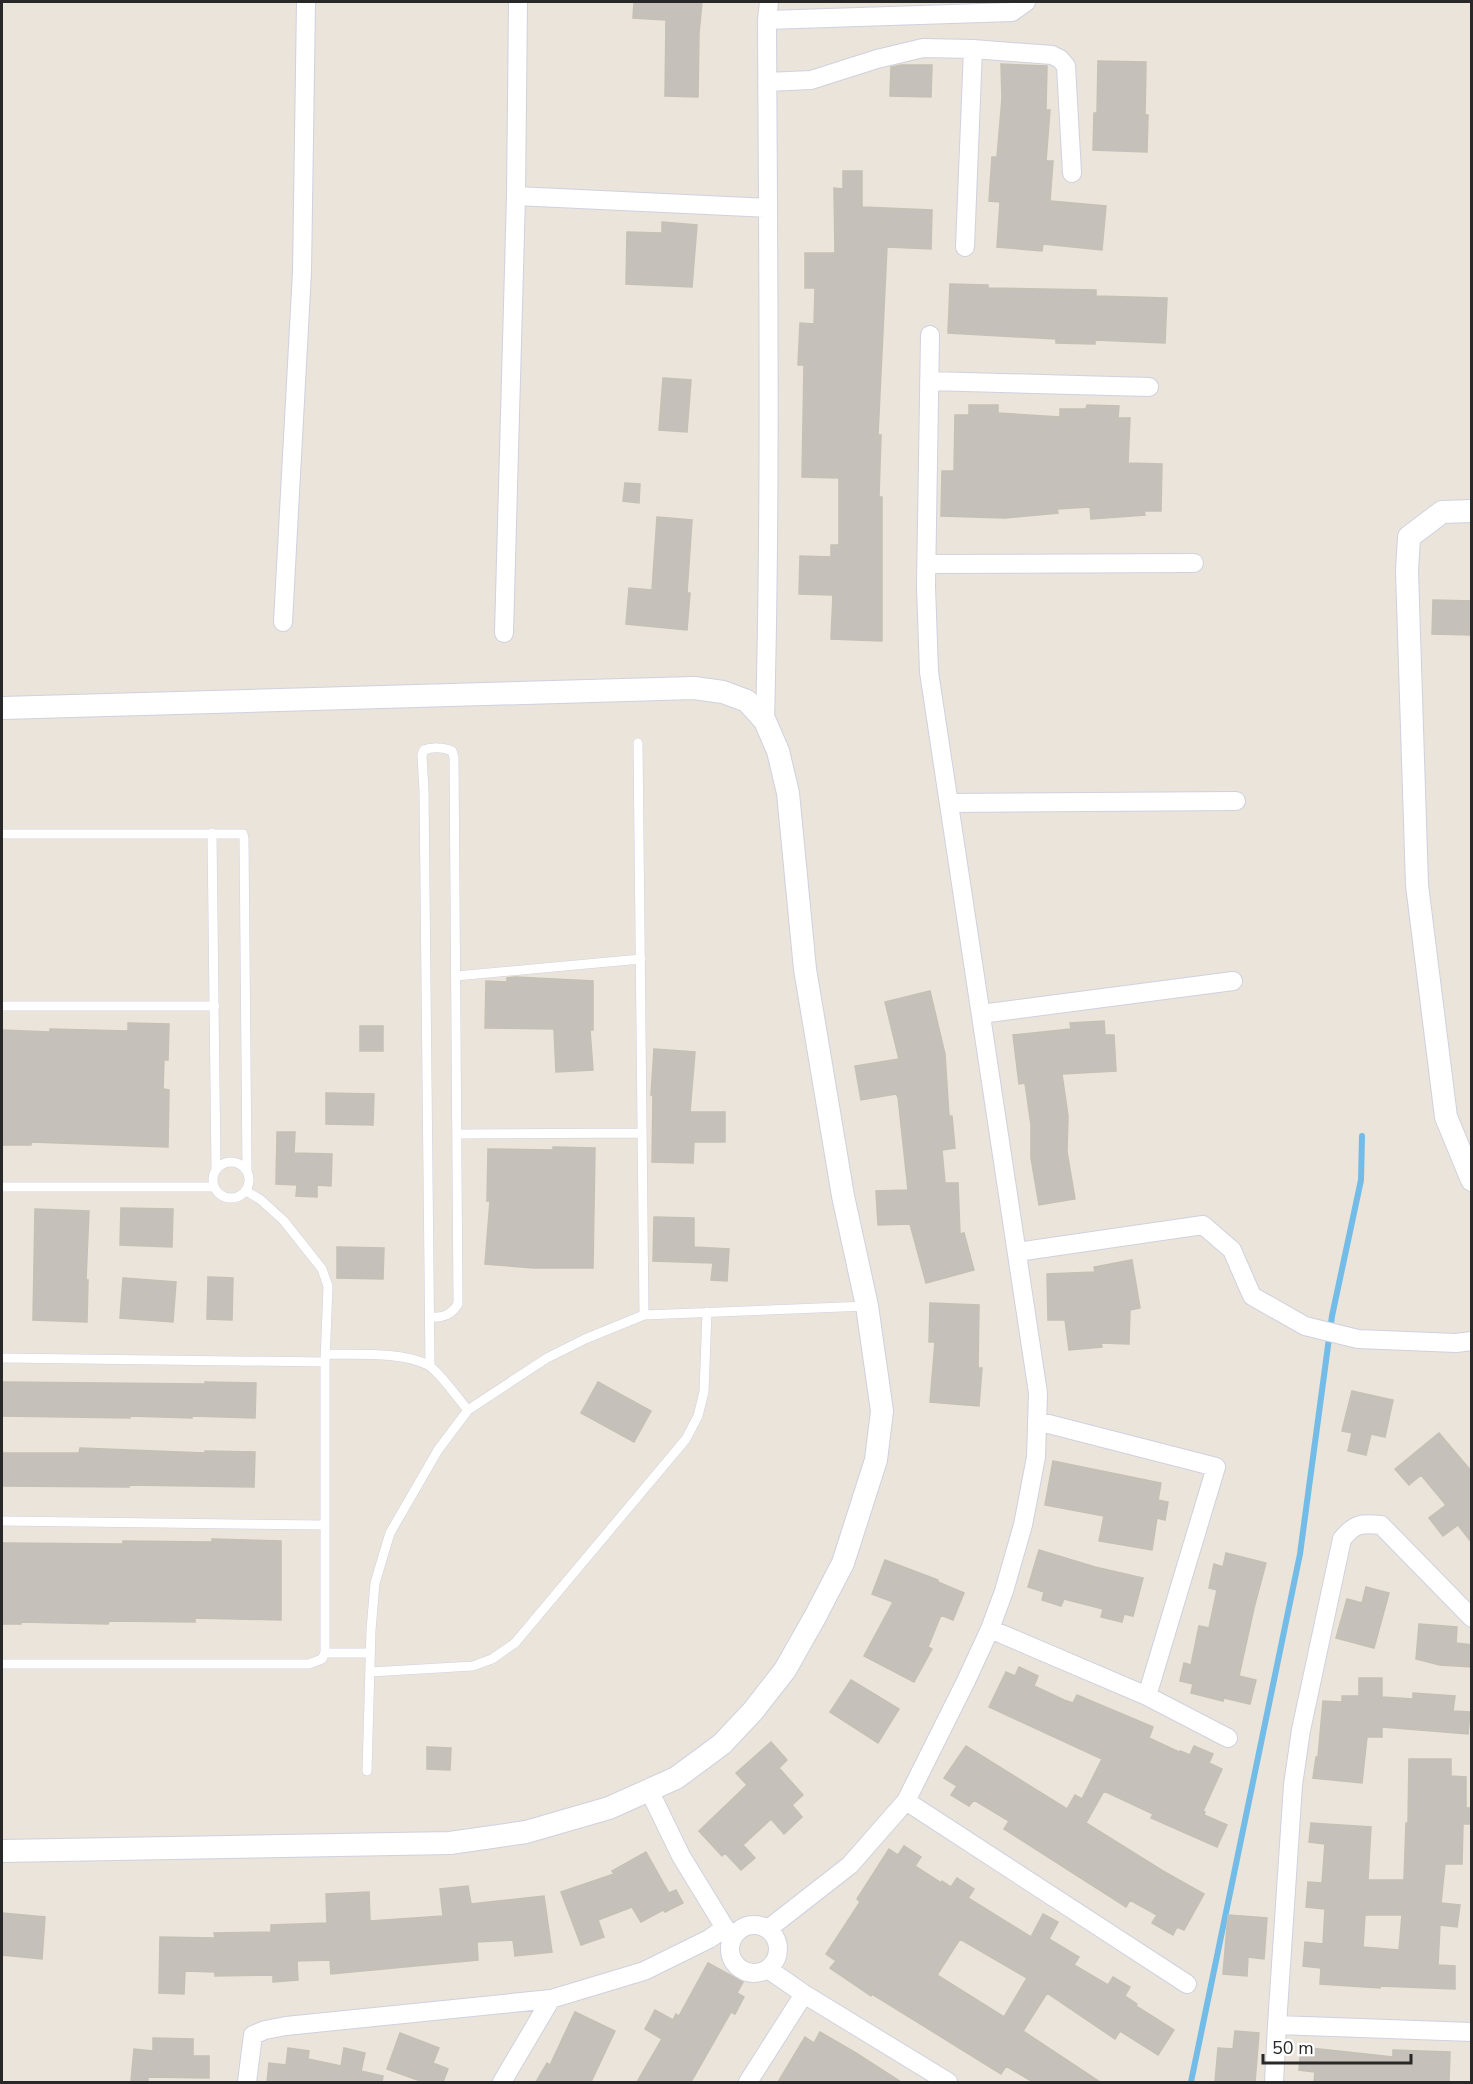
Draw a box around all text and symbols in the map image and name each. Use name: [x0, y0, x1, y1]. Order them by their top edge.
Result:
scale bar: [1263, 2027, 1412, 2065]
text: 50 m: [1272, 2036, 1314, 2060]

